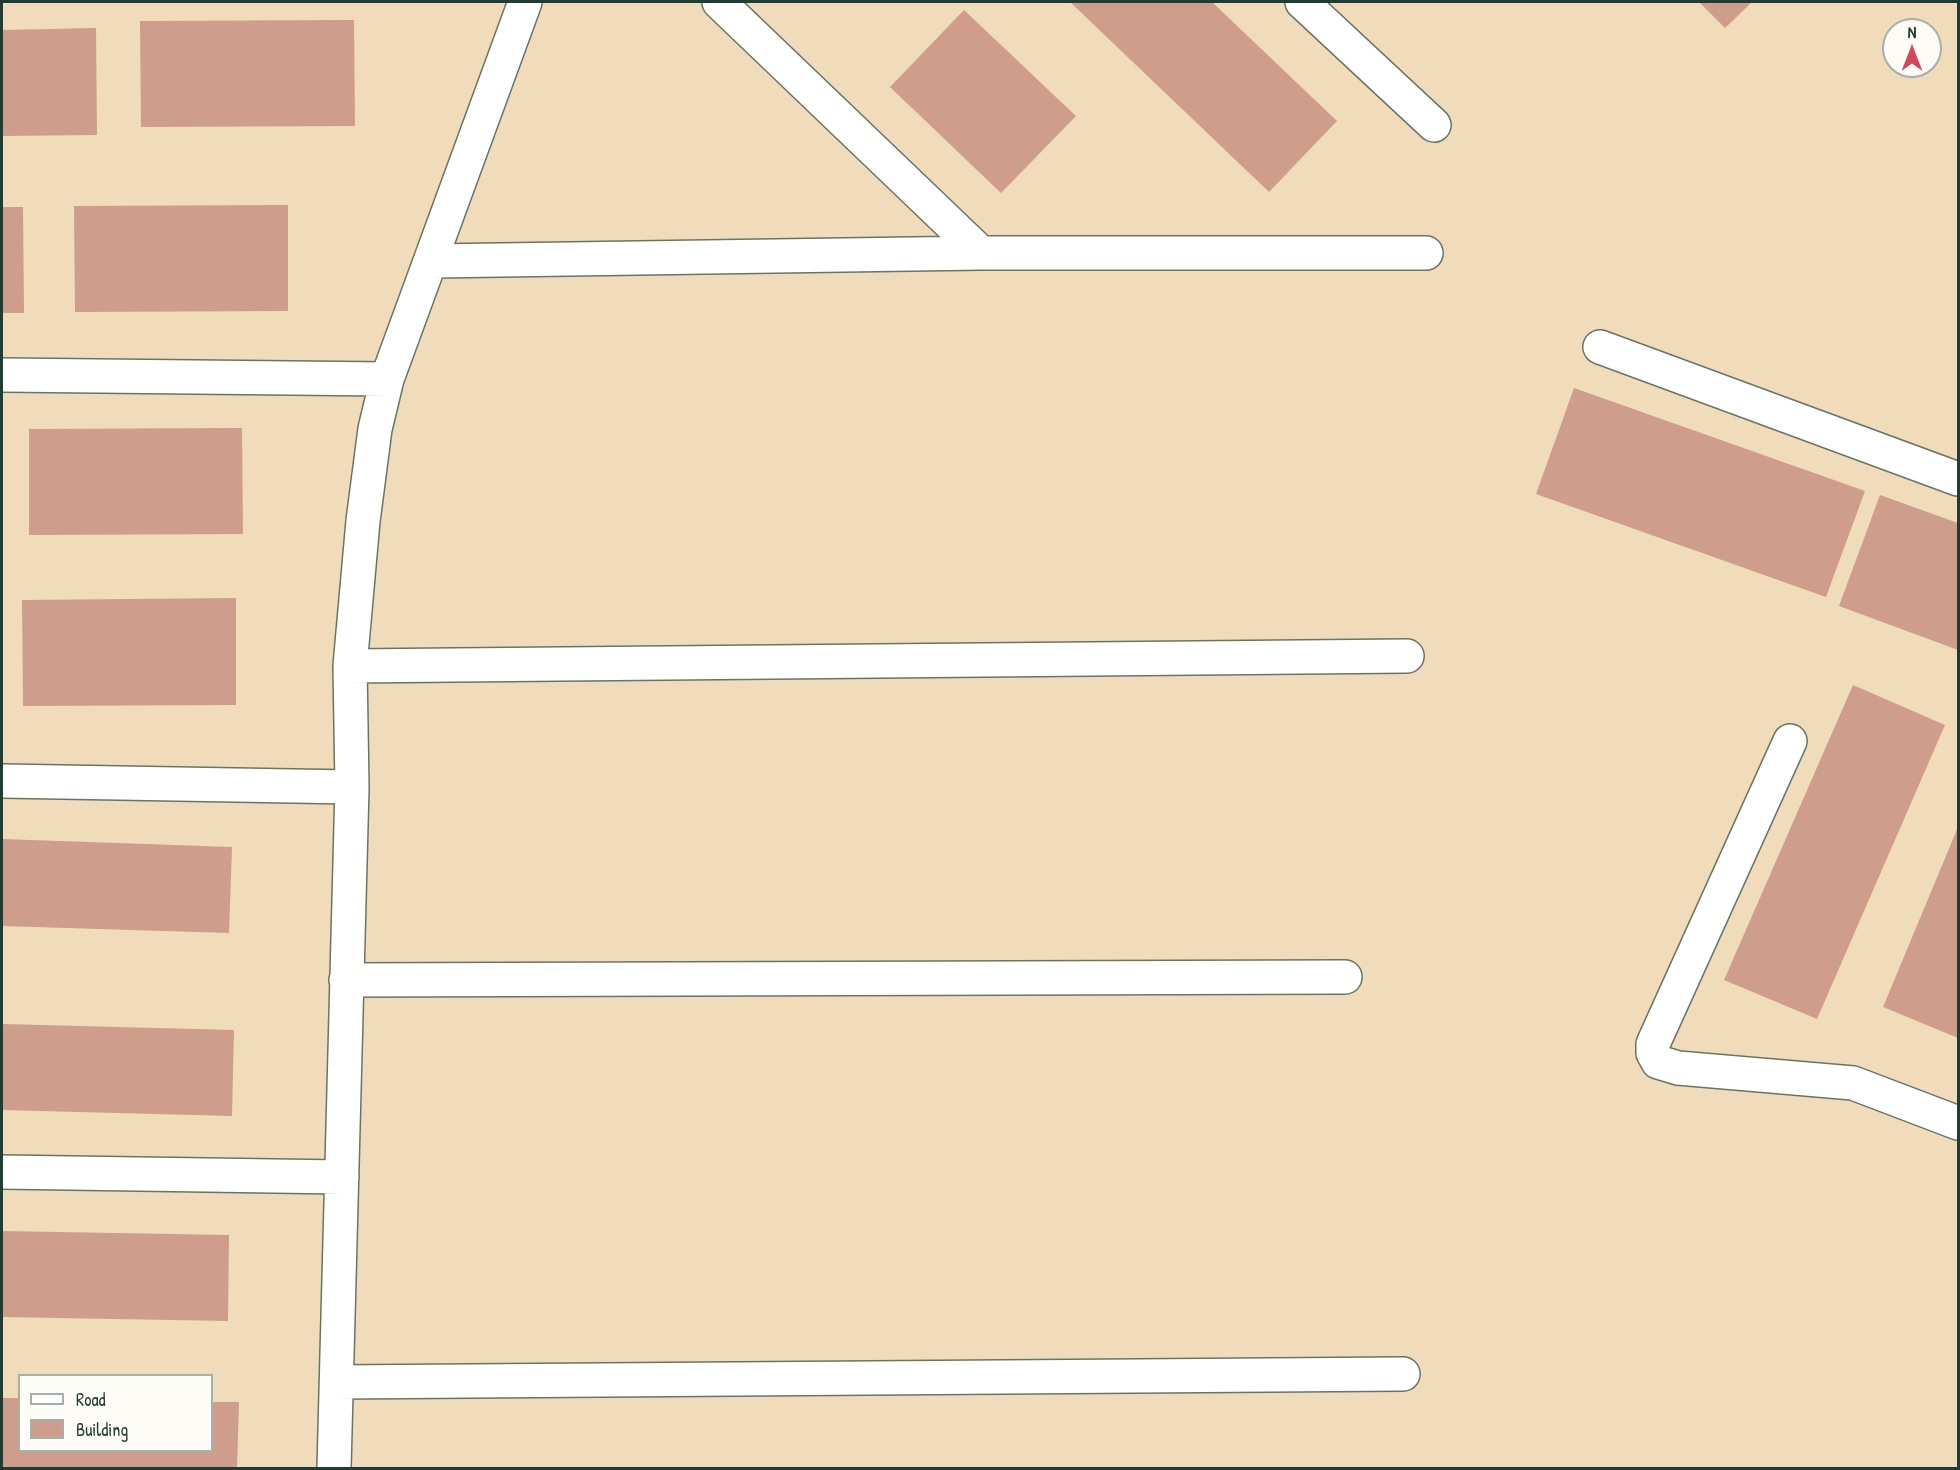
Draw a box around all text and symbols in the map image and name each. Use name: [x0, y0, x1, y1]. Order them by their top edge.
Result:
north arrow: [1882, 18, 1942, 78]
text: N: [1908, 21, 1916, 43]
legend: [18, 1374, 213, 1452]
text: Road: [76, 1387, 106, 1412]
text: Building: [76, 1417, 128, 1442]

